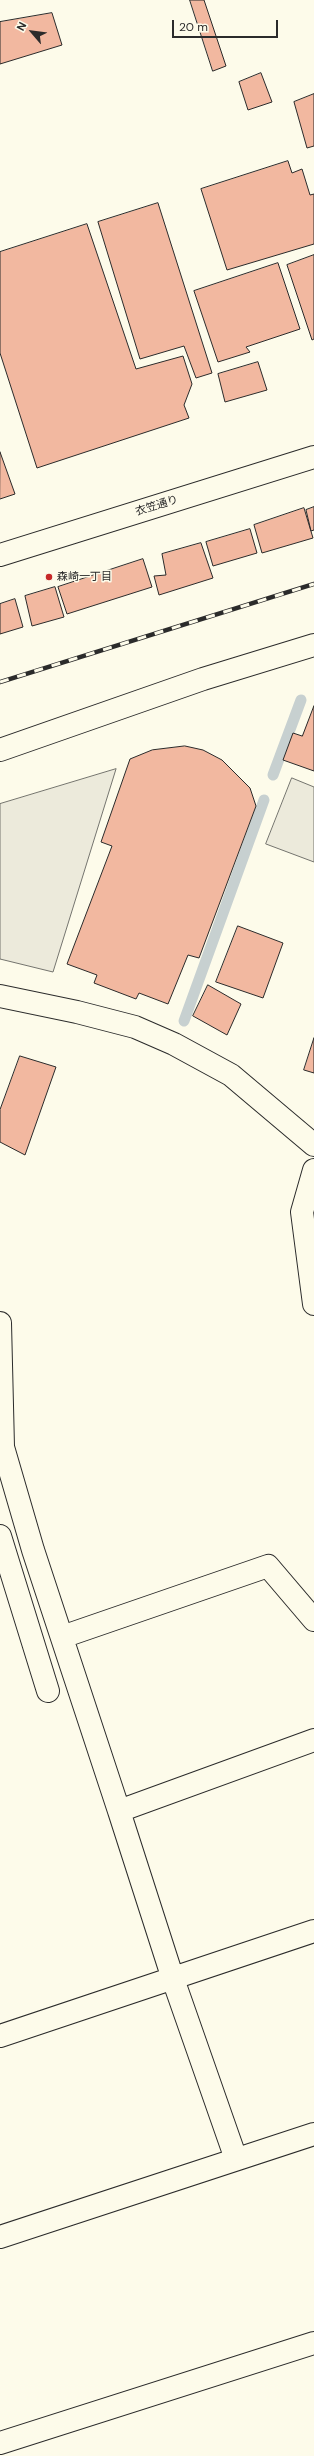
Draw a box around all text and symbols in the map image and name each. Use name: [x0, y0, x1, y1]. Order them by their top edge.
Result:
north arrow: [12, 12, 52, 52]
scale bar: [174, 12, 280, 38]
text: 20 m: [179, 19, 208, 35]
text: N: [13, 20, 29, 33]
street label: 衣笠通り: [134, 493, 180, 519]
place label: 森崎一丁目: [57, 570, 112, 584]
marker: 森崎一丁目: [44, 572, 54, 582]

